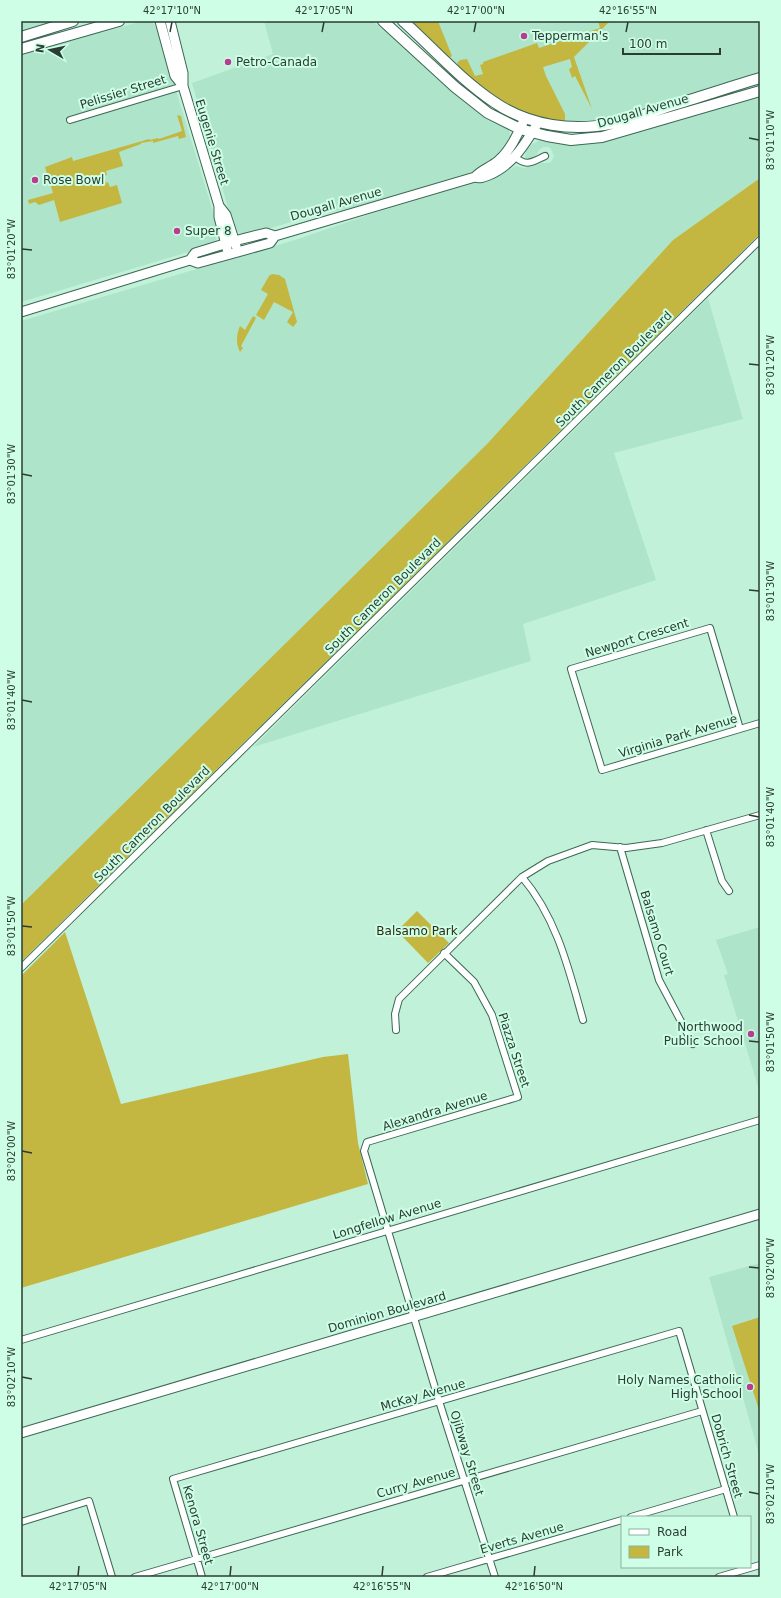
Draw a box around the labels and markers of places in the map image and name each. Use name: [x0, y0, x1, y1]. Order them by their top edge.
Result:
place label: Tepperman's: [531, 29, 608, 43]
marker: Tepperman's: [519, 31, 529, 41]
place label: Petro-Canada: [236, 55, 317, 69]
marker: Petro-Canada: [223, 57, 233, 67]
place label: Rose Bowl: [43, 173, 104, 187]
marker: Rose Bowl: [30, 175, 40, 185]
place label: Super 8: [185, 224, 232, 238]
marker: Super 8: [172, 226, 182, 236]
place label: Northwood Public School: [664, 1020, 743, 1048]
marker: Northwood Public School: [746, 1029, 756, 1039]
place label: Holy Names Catholic High School: [617, 1373, 742, 1401]
marker: Holy Names Catholic High School: [745, 1382, 755, 1392]

